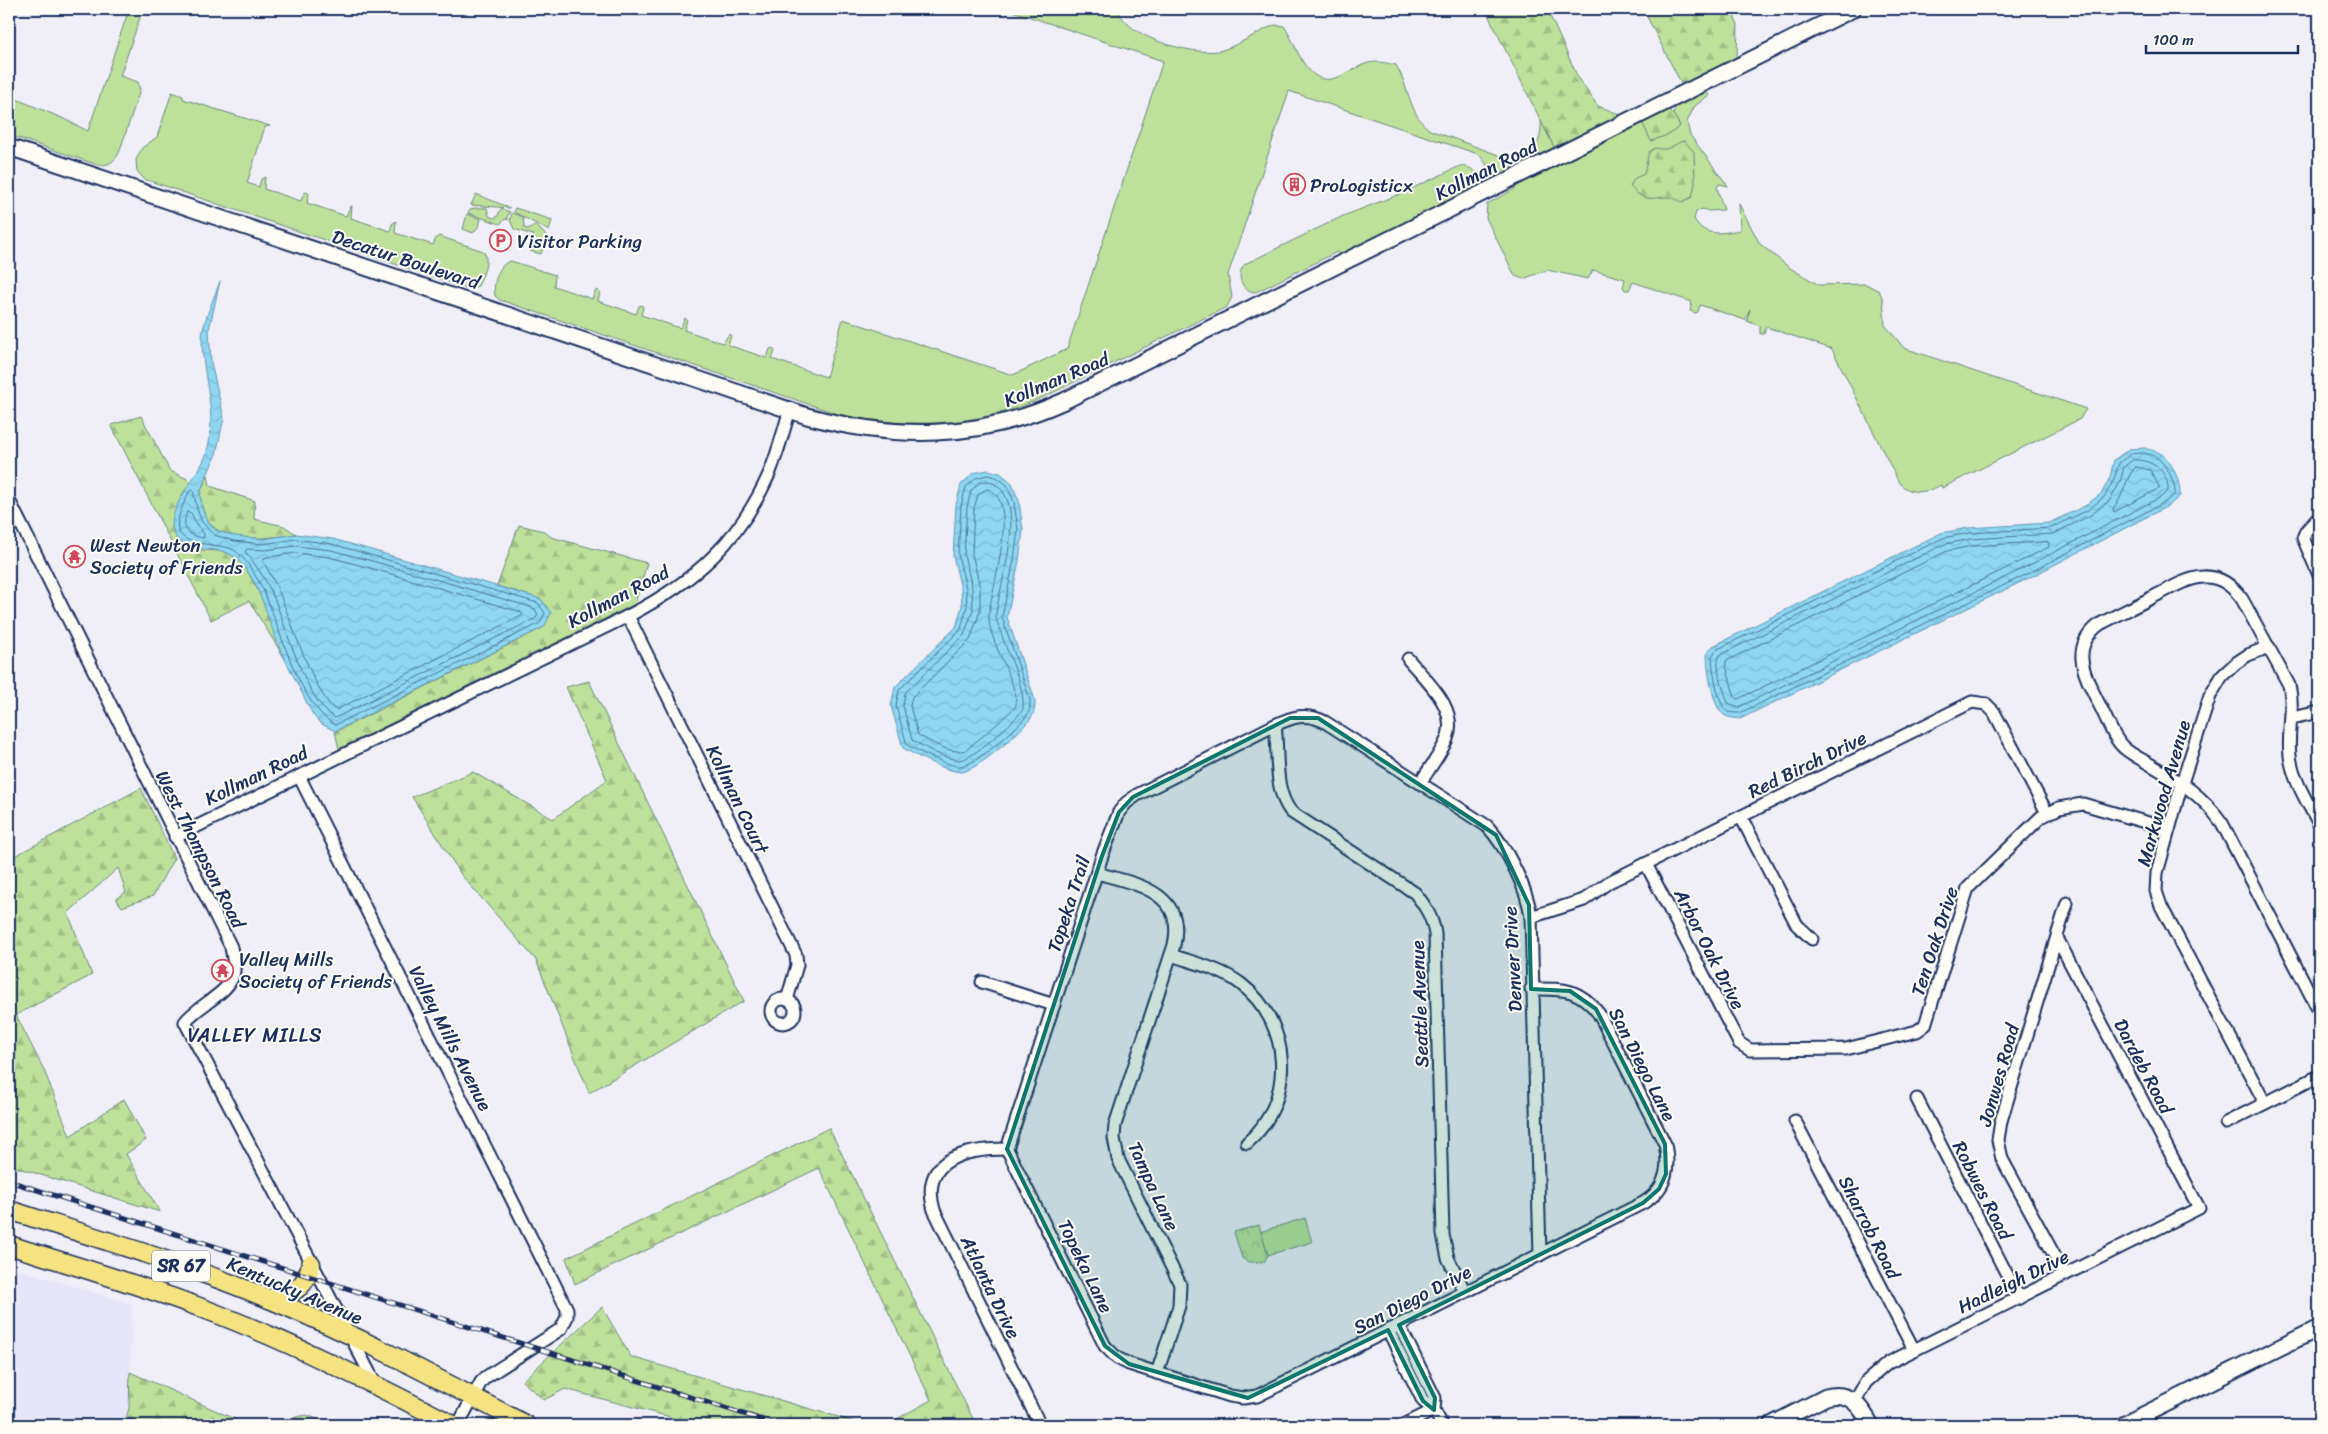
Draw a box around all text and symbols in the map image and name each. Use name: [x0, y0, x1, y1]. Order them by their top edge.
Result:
scale bar: [2146, 22, 2298, 54]
text: 100 m: [2153, 27, 2194, 53]
street label: Kollman Road: [1429, 129, 1544, 210]
place label: ProLogisticx: [1310, 169, 1413, 202]
building icon: ProLogisticx: [1282, 173, 1306, 197]
street label: Decatur Boulevard: [328, 220, 486, 300]
place label: Visitor Parking: [517, 225, 642, 258]
parking icon: Visitor Parking: [489, 229, 513, 253]
street label: Kollman Road: [998, 342, 1115, 416]
place label: West Newton Society of Friends: [90, 529, 243, 584]
temple icon: West Newton Society of Friends: [62, 544, 86, 568]
street label: Kollman Road: [561, 555, 676, 637]
street label: Markwood Avenue: [2127, 716, 2200, 870]
street label: Red Birch Drive: [1742, 721, 1873, 808]
street label: Kollman Road: [199, 736, 315, 815]
street label: Kollman Court: [697, 739, 779, 861]
street label: West Thompson Road: [146, 764, 255, 935]
street label: Topeka Trail: [1037, 851, 1100, 957]
street label: Arbor Oak Drive: [1664, 882, 1754, 1016]
street label: Ten Oak Drive: [1901, 882, 1968, 1000]
street label: Denver Drive: [1493, 905, 1532, 1013]
street label: Seattle Avenue: [1401, 940, 1438, 1068]
place label: Valley Mills Society of Friends: [239, 943, 392, 998]
temple icon: Valley Mills Society of Friends: [211, 958, 235, 982]
street label: Valley Mills Avenue: [400, 960, 502, 1117]
street label: San Diego Lane: [1600, 1001, 1685, 1127]
street label: Dardeb Road: [2105, 1013, 2183, 1122]
district label: VALLEY MILLS: [187, 1018, 323, 1053]
street label: Jonwes Road: [1968, 1018, 2029, 1131]
street label: Robwes Road: [1943, 1135, 2023, 1247]
street label: Tampa Lane: [1118, 1136, 1189, 1237]
street label: Sharrob Road: [1829, 1170, 1910, 1286]
street label: Topeka Lane: [1049, 1213, 1123, 1319]
street label: Atlanta Drive: [951, 1229, 1030, 1345]
street label: Hadleigh Drive: [1952, 1240, 2075, 1323]
street label: Kentucky Avenue: [222, 1247, 368, 1334]
road number: SR 67: [152, 1250, 210, 1282]
street label: San Diego Drive: [1347, 1255, 1477, 1343]

